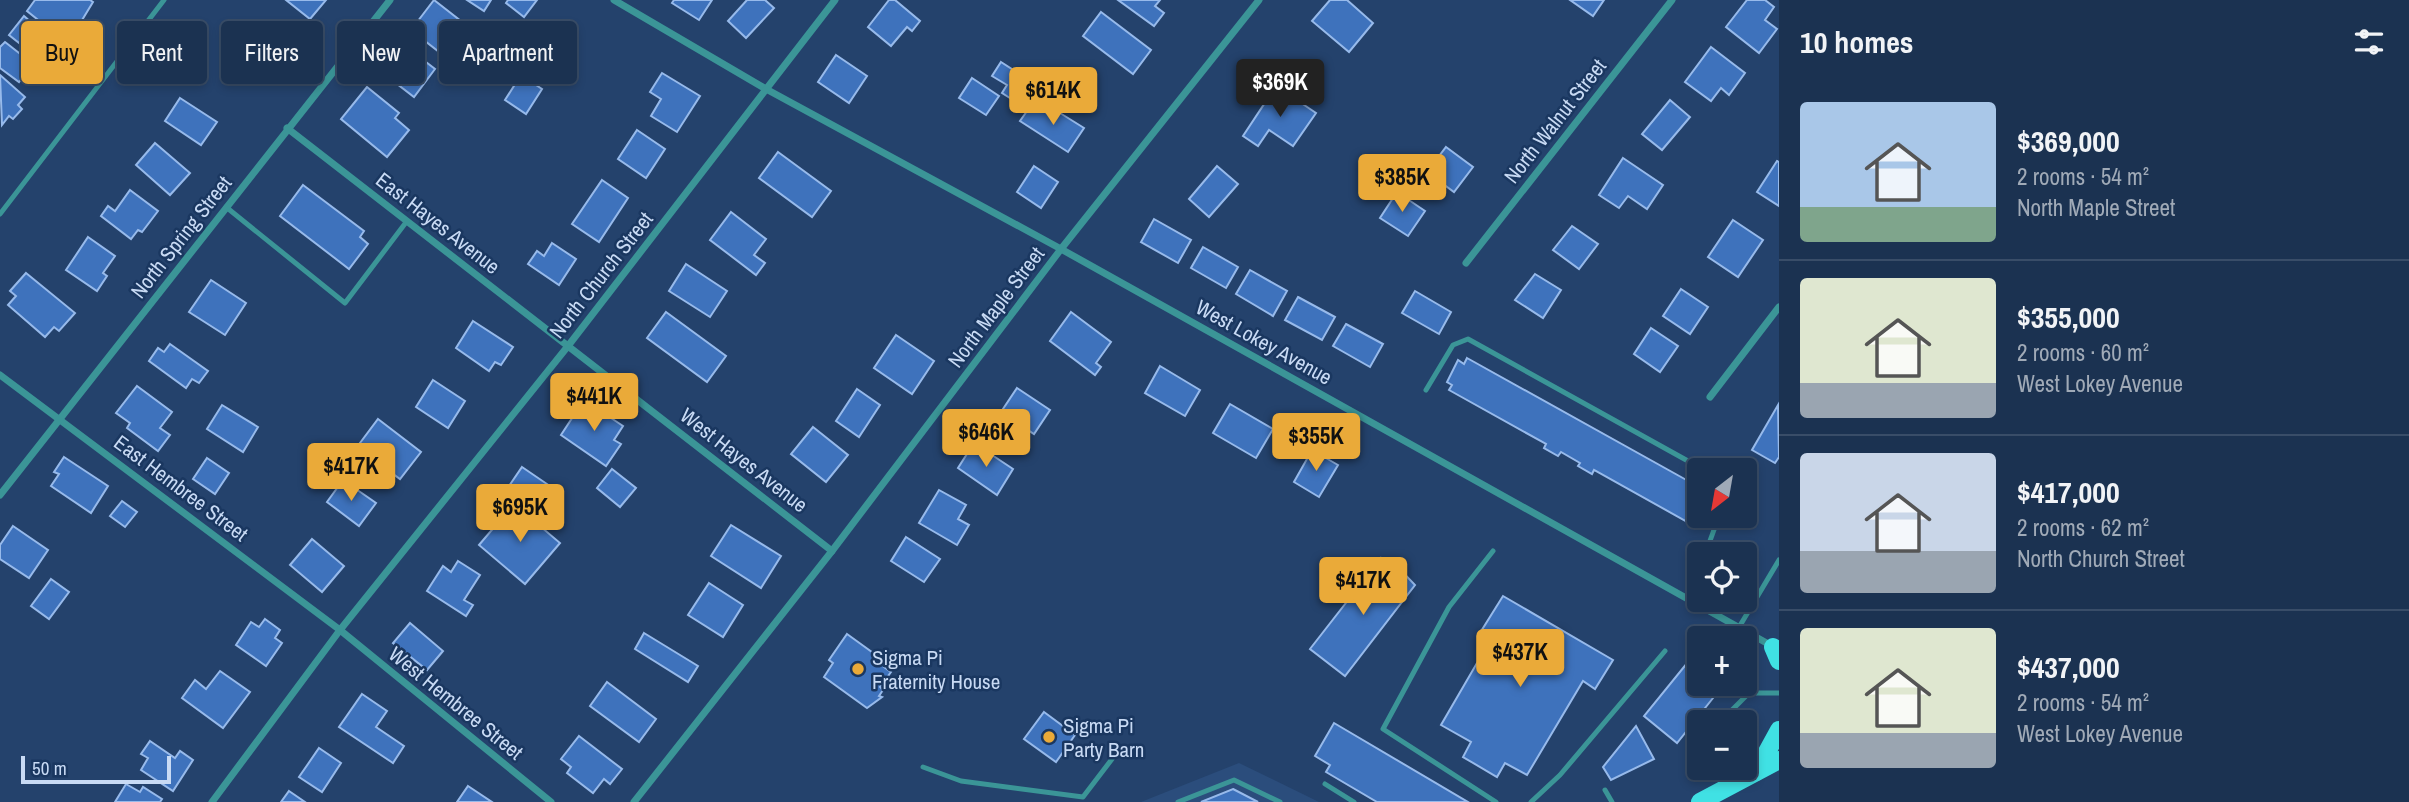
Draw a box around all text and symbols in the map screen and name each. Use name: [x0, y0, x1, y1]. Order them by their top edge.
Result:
chip: Buy: [21, 21, 103, 84]
chip: Rent: [117, 21, 207, 84]
chip: Filters: [221, 21, 323, 84]
chip: New: [337, 21, 425, 84]
chip: Apartment: [439, 21, 577, 84]
text: 10 homes: [1800, 22, 1914, 62]
icon: filters: [2350, 23, 2388, 61]
street label: North Walnut Street: [1497, 53, 1613, 189]
pin: $369K: [1231, 60, 1329, 119]
text: $369K: [1252, 66, 1308, 97]
pin: $614K: [1004, 68, 1102, 127]
text: $614K: [1025, 74, 1081, 105]
text: $369,000: [2017, 121, 2120, 161]
icon: home: [1856, 130, 1940, 214]
pin: $385K: [1353, 154, 1451, 214]
text: $385K: [1374, 161, 1430, 192]
text: 2 rooms · 54 m²: [2017, 161, 2149, 192]
street label: East Hayes Avenue: [370, 165, 506, 281]
street label: North Spring Street: [124, 169, 238, 304]
text: North Maple Street: [2017, 192, 2175, 223]
street label: North Church Street: [542, 206, 660, 344]
street label: North Maple Street: [941, 240, 1051, 373]
street label: West Lokey Avenue: [1191, 293, 1337, 391]
text: $355,000: [2017, 297, 2120, 337]
icon: home: [1856, 306, 1940, 390]
text: 2 rooms · 60 m²: [2017, 337, 2149, 368]
text: West Lokey Avenue: [2017, 368, 2183, 399]
pin: $441K: [545, 374, 643, 433]
text: $441K: [566, 380, 622, 411]
street label: West Hayes Avenue: [674, 401, 814, 519]
pin: $646K: [937, 410, 1035, 469]
pin: $355K: [1267, 414, 1365, 473]
text: $646K: [958, 416, 1014, 447]
text: $355K: [1288, 420, 1344, 451]
street label: East Hembree Street: [108, 428, 254, 548]
pin: $417K: [302, 444, 400, 503]
text: $417K: [323, 450, 379, 481]
north arrow: [1687, 458, 1757, 528]
map controls: [1687, 458, 1757, 780]
text: $417,000: [2017, 472, 2120, 512]
icon: home: [1856, 481, 1940, 565]
pin: $695K: [471, 484, 569, 544]
text: $695K: [492, 491, 548, 522]
text: 2 rooms · 62 m²: [2017, 512, 2149, 543]
button: locate: [1687, 542, 1757, 612]
text: North Church Street: [2017, 543, 2185, 574]
pin: $417K: [1314, 558, 1412, 617]
text: $417K: [1335, 564, 1391, 595]
button: +: [1687, 626, 1757, 696]
pin: $437K: [1471, 630, 1569, 689]
text: $437K: [1492, 636, 1548, 667]
street label: West Hembree Street: [383, 640, 530, 766]
place label: Sigma Pi Fraternity House: [872, 643, 1000, 696]
text: $437,000: [2017, 647, 2120, 687]
icon: home: [1856, 656, 1940, 740]
marker: Sigma Pi Fraternity House: [850, 661, 866, 677]
text: 2 rooms · 54 m²: [2017, 687, 2149, 718]
button: −: [1687, 710, 1757, 780]
place label: Sigma Pi Party Barn: [1063, 711, 1144, 764]
text: West Lokey Avenue: [2017, 718, 2183, 749]
marker: Sigma Pi Party Barn: [1041, 729, 1057, 745]
scale bar: [21, 753, 172, 785]
text: 50 m: [32, 755, 67, 781]

